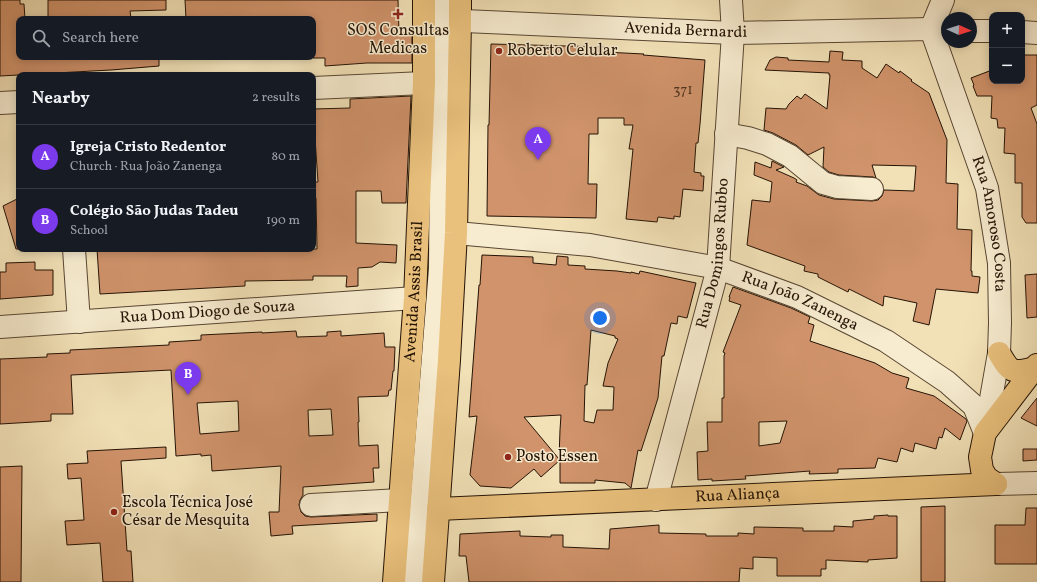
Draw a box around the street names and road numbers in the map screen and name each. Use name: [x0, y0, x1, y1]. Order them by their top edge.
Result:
street label: Avenida Bernardi: [624, 17, 748, 44]
street label: Rua Amoroso Costa: [966, 153, 1010, 292]
street label: Rua Domingos Rubbo: [691, 177, 735, 331]
street label: Avenida Assis Brasil: [399, 220, 429, 363]
street label: Rua João Zanenga: [738, 267, 862, 337]
street label: Rua Dom Diogo de Souza: [119, 295, 296, 330]
street label: Rua Aliança: [695, 483, 781, 508]

